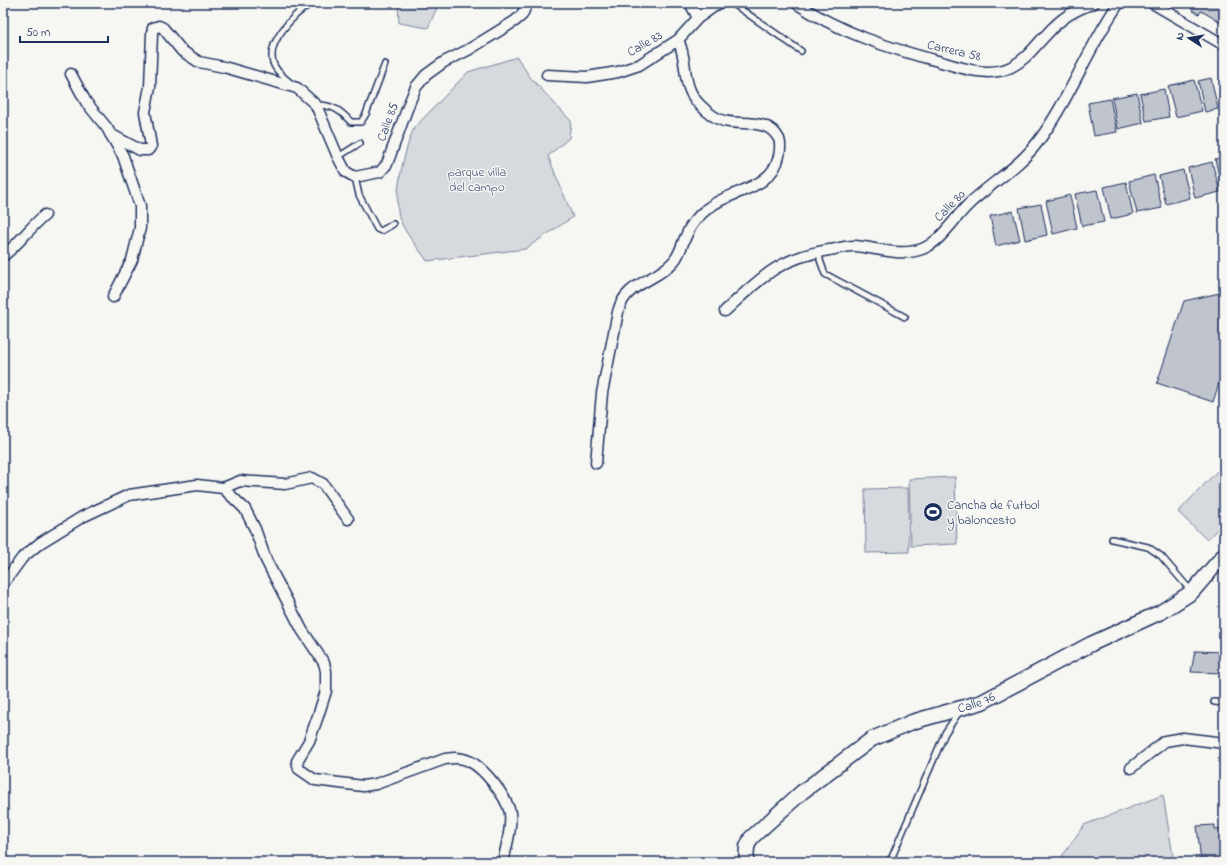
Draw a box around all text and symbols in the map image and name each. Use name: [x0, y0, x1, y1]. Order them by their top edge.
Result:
scale bar: [20, 18, 108, 44]
north arrow: [1169, 18, 1209, 58]
text: 50 m: [26, 24, 50, 42]
street label: Calle 83: [624, 26, 666, 62]
text: N: [1172, 31, 1189, 41]
street label: Carrera 58: [925, 36, 983, 66]
street label: Calle 85: [372, 99, 404, 144]
park label: parque villa del campo: [448, 163, 506, 197]
street label: Calle 80: [930, 185, 970, 226]
place label: Cancha de futbol y baloncesto: [947, 496, 1039, 531]
sports icon: Cancha de futbol y baloncesto: [922, 501, 944, 523]
street label: Calle 76: [955, 687, 999, 718]

